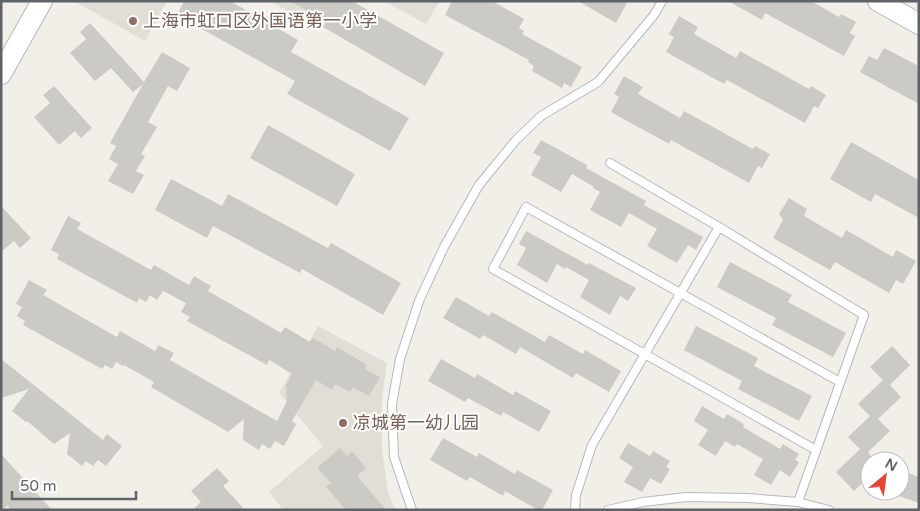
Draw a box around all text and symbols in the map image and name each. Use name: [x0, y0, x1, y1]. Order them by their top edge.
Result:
place label: 上海市虹口区外国语第一小学: [143, 10, 377, 32]
marker: 上海市虹口区外国语第一小学: [127, 15, 139, 27]
place label: 凉城第一幼儿园: [353, 412, 479, 434]
marker: 凉城第一幼儿园: [337, 417, 349, 429]
north arrow: [860, 451, 910, 501]
text: N: [882, 455, 900, 475]
scale bar: [12, 468, 136, 500]
text: 50 m: [20, 477, 57, 495]

